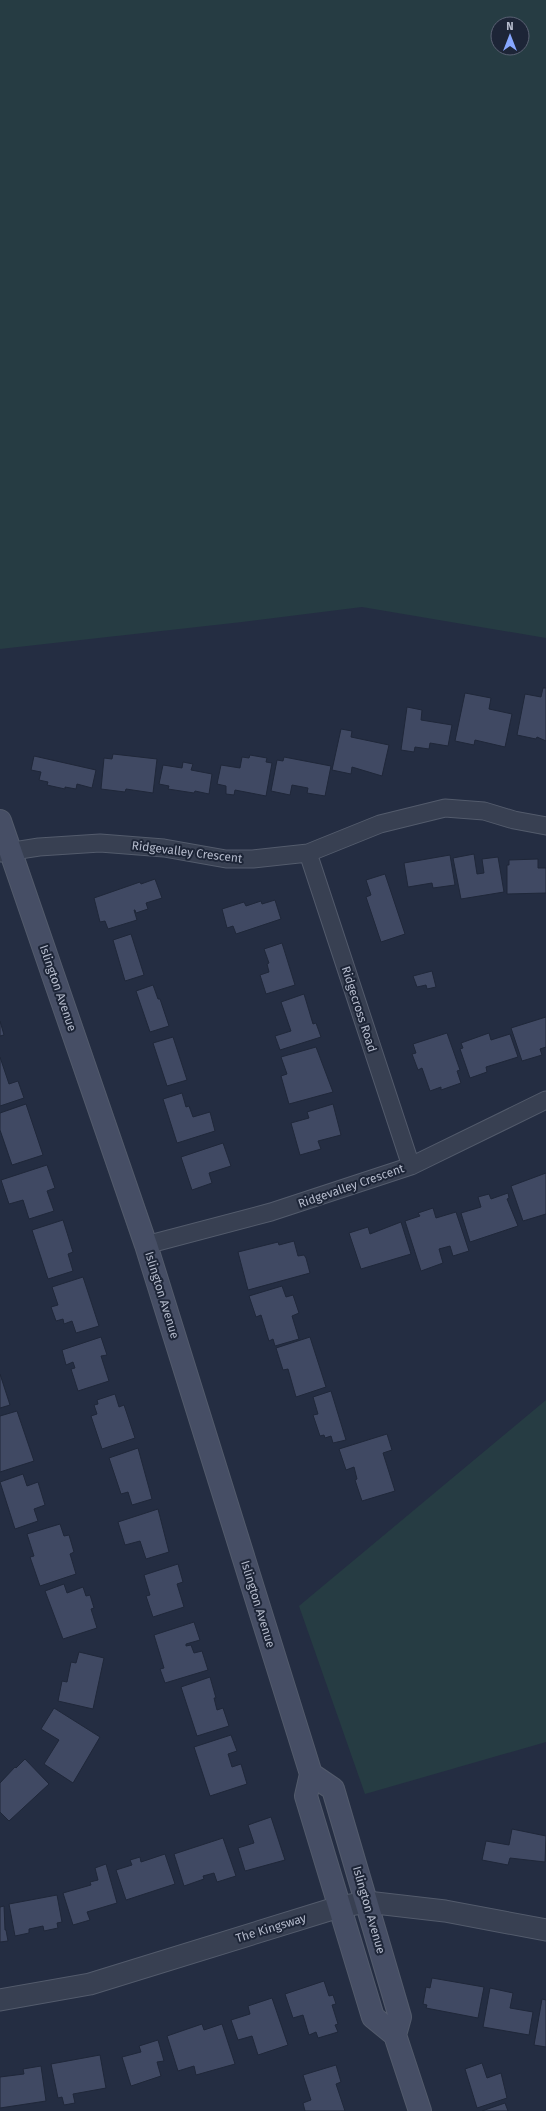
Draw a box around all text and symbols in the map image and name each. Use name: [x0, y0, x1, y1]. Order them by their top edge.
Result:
north arrow: [490, 16, 530, 56]
text: N: [506, 20, 514, 33]
street label: Ridgevalley Crescent: [131, 838, 244, 866]
street label: Islington Avenue: [37, 943, 79, 1033]
street label: Ridgecross Road: [339, 964, 379, 1054]
street label: Ridgevalley Crescent: [296, 1161, 407, 1211]
street label: Islington Avenue: [142, 1250, 182, 1340]
street label: Islington Avenue: [238, 1559, 278, 1649]
street label: Islington Avenue: [350, 1865, 388, 1955]
street label: The Kingsway: [234, 1911, 308, 1945]

